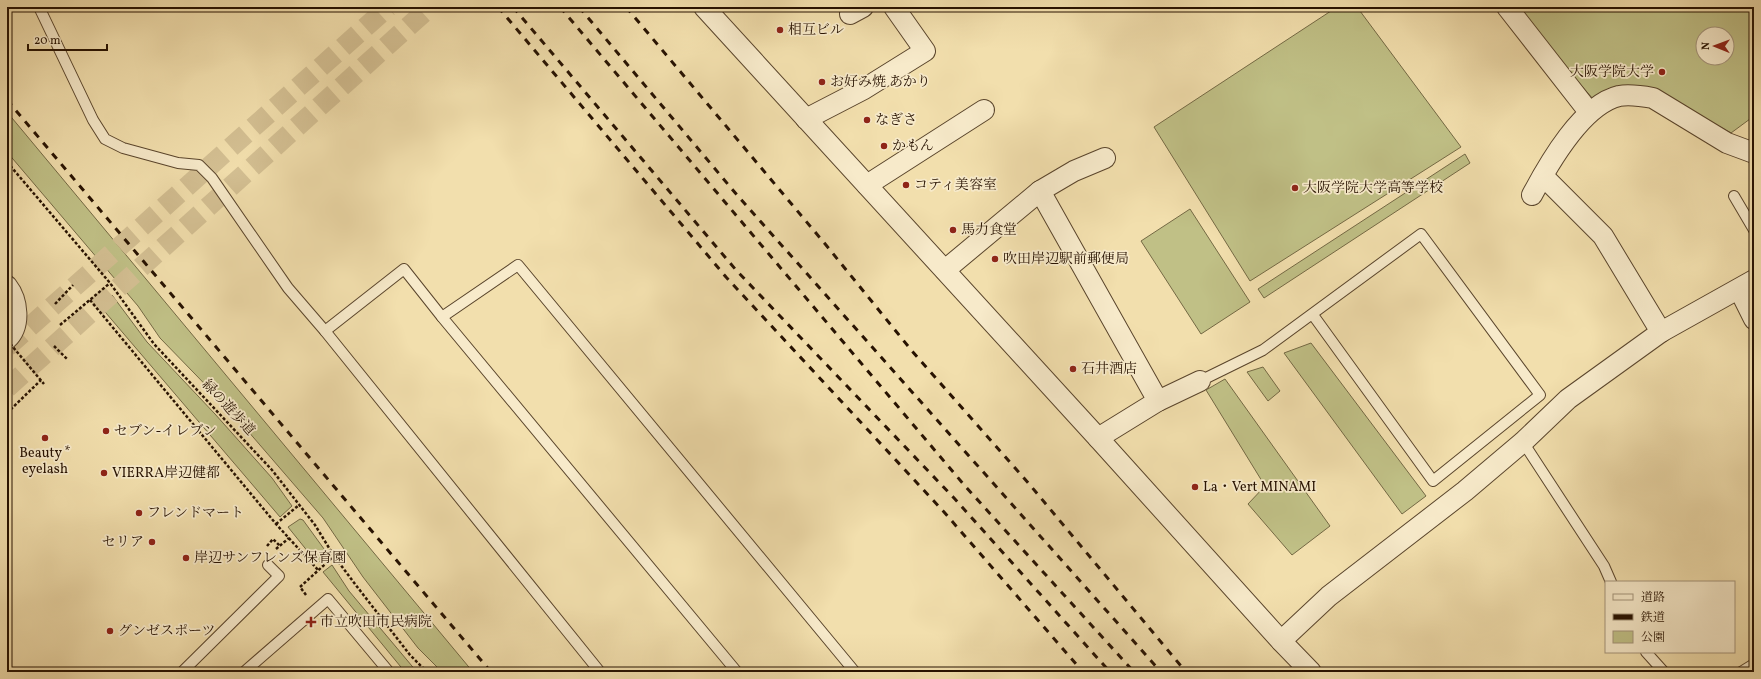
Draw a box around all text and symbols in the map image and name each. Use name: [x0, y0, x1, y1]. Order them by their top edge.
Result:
place label: 相互ビル: [788, 21, 844, 40]
marker: 相互ビル: [775, 25, 785, 35]
scale bar: [28, 26, 107, 52]
north arrow: [1695, 26, 1735, 66]
text: 20 m: [34, 33, 61, 49]
text: N: [1699, 42, 1714, 50]
place label: 大阪学院大学: [1570, 63, 1654, 82]
marker: 大阪学院大学: [1657, 67, 1667, 77]
place label: お好み焼 あかり: [830, 73, 931, 92]
marker: お好み焼 あかり: [817, 77, 827, 87]
place label: なぎさ: [875, 111, 917, 130]
marker: なぎさ: [862, 115, 872, 125]
place label: かもん: [892, 137, 934, 156]
marker: かもん: [879, 141, 889, 151]
place label: コティ美容室: [914, 176, 997, 195]
place label: 大阪学院大学高等学校: [1303, 179, 1443, 198]
marker: コティ美容室: [901, 180, 911, 190]
marker: 大阪学院大学高等学校: [1290, 183, 1300, 193]
place label: 馬力食堂: [961, 221, 1017, 240]
marker: 馬力食堂: [948, 225, 958, 235]
place label: 吹田岸辺駅前郵便局: [1003, 250, 1129, 269]
marker: 吹田岸辺駅前郵便局: [990, 254, 1000, 264]
place label: 石井酒店: [1081, 360, 1137, 379]
marker: 石井酒店: [1068, 364, 1078, 374]
street label: 緑の遊歩道: [197, 376, 259, 440]
place label: セブン-イレブン: [114, 422, 217, 441]
marker: セブン-イレブン: [101, 426, 111, 436]
marker: Beauty * eyelash: [40, 433, 50, 443]
place label: Beauty * eyelash: [19, 444, 71, 479]
place label: VIERRA岸辺健都: [112, 464, 220, 483]
marker: VIERRA岸辺健都: [99, 468, 109, 478]
place label: La・Vert MINAMI: [1203, 478, 1316, 497]
marker: La・Vert MINAMI: [1190, 482, 1200, 492]
place label: フレンドマート: [147, 504, 244, 523]
marker: フレンドマート: [134, 508, 144, 518]
place label: セリア: [102, 533, 144, 552]
marker: セリア: [147, 537, 157, 547]
place label: 岸辺サンフレンズ保育園: [194, 549, 346, 568]
marker: 岸辺サンフレンズ保育園: [181, 553, 191, 563]
legend: [1605, 581, 1735, 653]
text: 道路: [1641, 590, 1665, 606]
text: 鉄道: [1640, 610, 1665, 626]
place label: 市立吹田市民病院: [320, 613, 432, 632]
marker: 市立吹田市民病院: [305, 616, 317, 628]
place label: グンゼスポーツ: [118, 622, 215, 641]
marker: グンゼスポーツ: [105, 626, 115, 636]
text: 公園: [1641, 630, 1665, 646]

